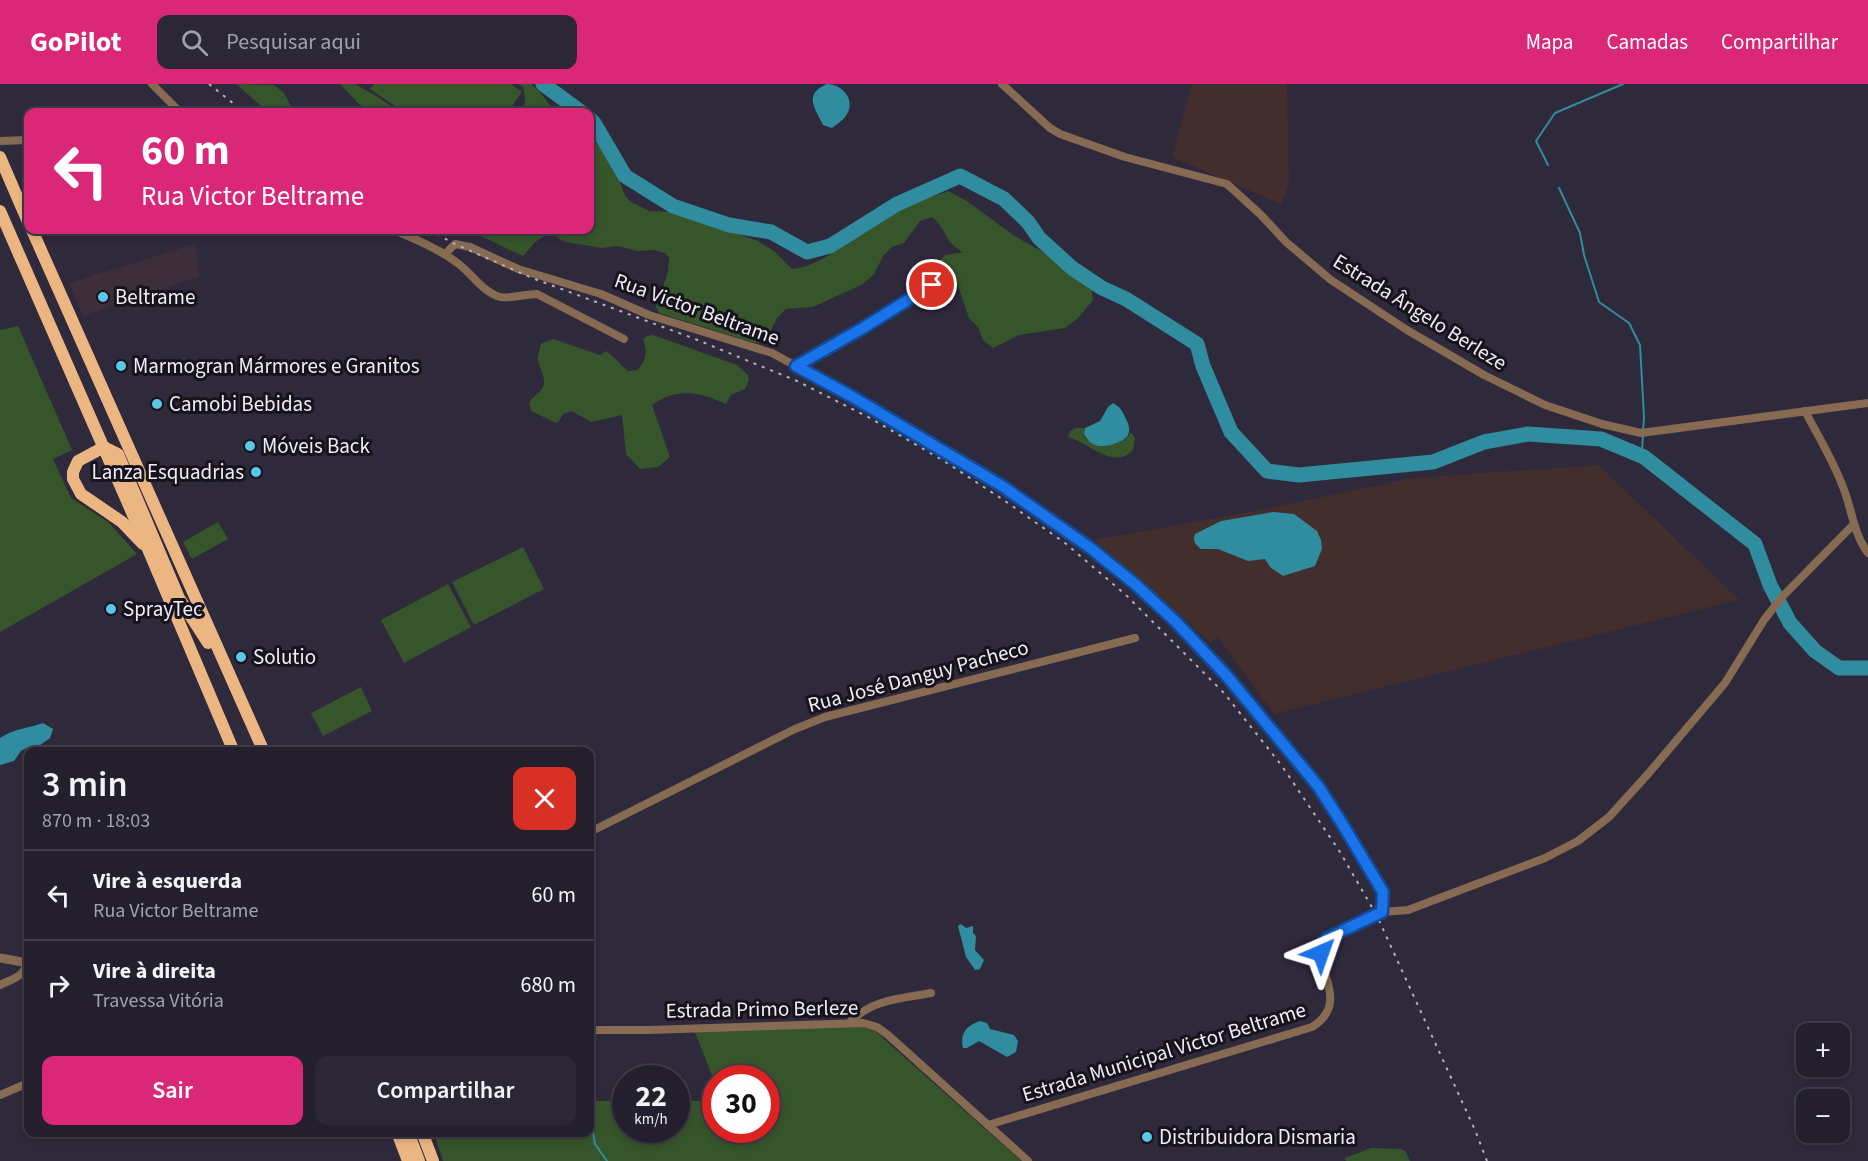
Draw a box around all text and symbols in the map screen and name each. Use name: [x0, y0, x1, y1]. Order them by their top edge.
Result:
search box: [157, 15, 577, 69]
text: GoPilot: [30, 22, 121, 62]
icon: search: [178, 26, 211, 59]
text: Pesquisar aqui: [226, 26, 361, 58]
text: Mapa: [1526, 27, 1573, 57]
text: Camadas: [1606, 27, 1688, 57]
text: Compartilhar: [1721, 27, 1838, 57]
text: 60 m: [141, 121, 230, 181]
icon: left: [42, 132, 120, 210]
text: Rua Victor Beltrame: [141, 177, 364, 216]
street label: Estrada Ângelo Berleze: [1327, 246, 1513, 378]
pin: [906, 259, 957, 310]
street label: Rua Victor Beltrame: [610, 265, 784, 353]
icon: arrive: [915, 268, 948, 301]
place label: Beltrame: [115, 282, 195, 312]
marker: Beltrame: [96, 290, 110, 304]
place label: Marmogran Mármores e Granitos: [133, 351, 420, 381]
marker: Marmogran Mármores e Granitos: [114, 359, 128, 373]
place label: Camobi Bebidas: [169, 389, 312, 419]
marker: Camobi Bebidas: [150, 397, 164, 411]
place label: Móveis Back: [262, 431, 370, 461]
marker: Móveis Back: [243, 439, 257, 453]
place label: Lanza Esquadrias: [91, 457, 244, 487]
marker: Lanza Esquadrias: [249, 465, 263, 479]
place label: SprayTec: [123, 594, 203, 624]
marker: SprayTec: [104, 602, 118, 616]
street label: Rua José Danguy Pacheco: [804, 632, 1032, 720]
place label: Solutio: [253, 642, 316, 672]
marker: Solutio: [234, 650, 248, 664]
text: 3 min: [42, 759, 128, 810]
button: close: [513, 767, 576, 830]
text: 870 m · 18:03: [42, 807, 150, 835]
text: Vire à esquerda: [93, 865, 242, 897]
icon: left: [42, 879, 75, 912]
text: 60 m: [531, 879, 576, 911]
text: Rua Victor Beltrame: [93, 897, 258, 925]
position arrow: [1289, 921, 1353, 985]
text: Vire à direita: [93, 955, 216, 987]
icon: right: [42, 969, 75, 1002]
text: 680 m: [521, 969, 576, 1001]
text: Travessa Vitória: [93, 987, 224, 1015]
street label: Estrada Primo Berleze: [665, 992, 859, 1026]
street label: Estrada Municipal Victor Beltrame: [1018, 994, 1310, 1110]
map controls: [1796, 1023, 1850, 1143]
button: +: [1796, 1023, 1850, 1077]
button: Sair: [42, 1056, 303, 1125]
button: Compartilhar: [315, 1056, 576, 1125]
speed limit sign: 30: [702, 1065, 780, 1143]
text: 22: [635, 1075, 667, 1118]
button: −: [1796, 1089, 1850, 1143]
text: km/h: [634, 1109, 668, 1130]
place label: Distribuidora Dismaria: [1159, 1122, 1356, 1152]
marker: Distribuidora Dismaria: [1140, 1130, 1154, 1144]

